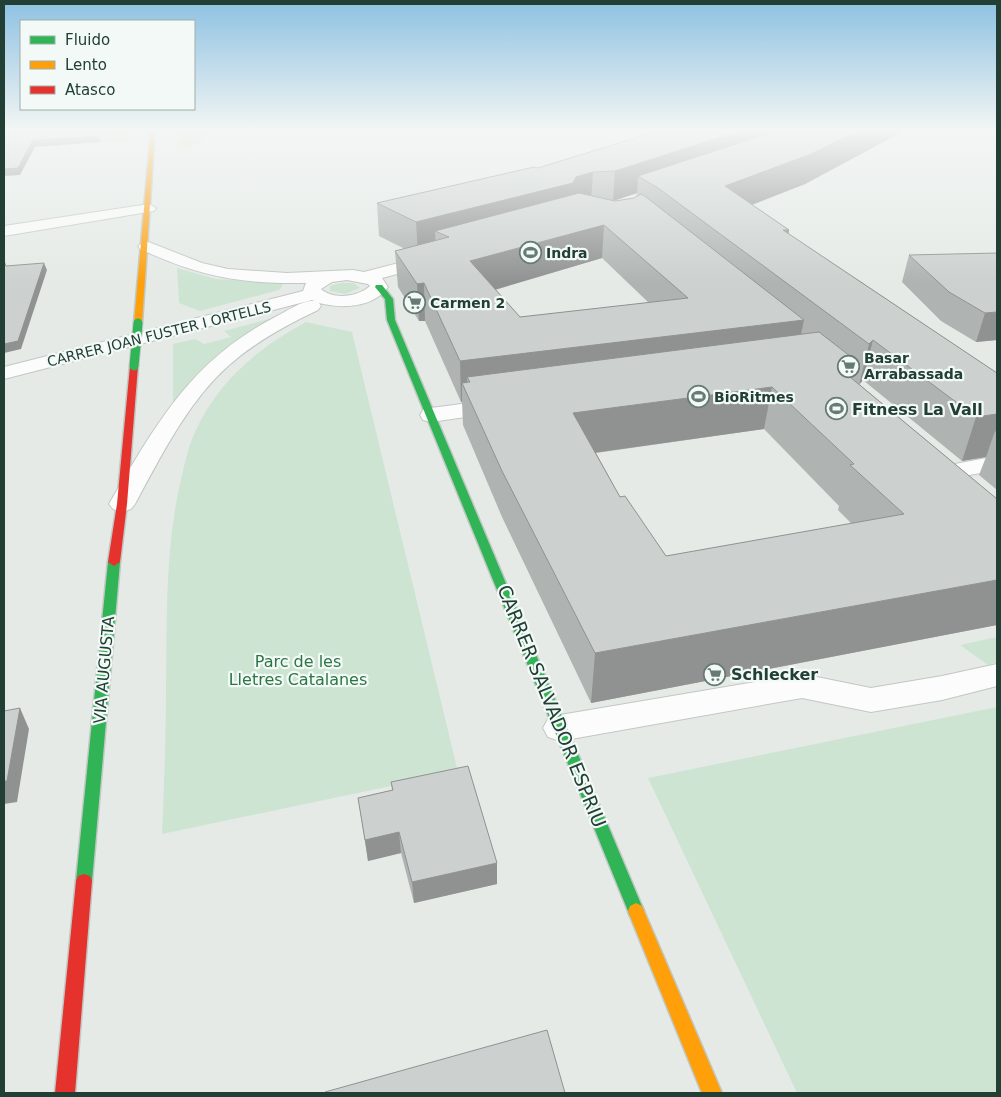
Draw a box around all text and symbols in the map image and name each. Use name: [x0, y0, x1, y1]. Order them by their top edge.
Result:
legend: [20, 20, 195, 110]
text: Fluido: [65, 31, 110, 49]
text: Lento: [65, 56, 107, 74]
text: Atasco: [65, 81, 115, 99]
sports icon: Indra: [518, 241, 542, 265]
place label: Indra: [546, 245, 588, 261]
supermarket icon: Carmen 2: [402, 291, 426, 315]
place label: Carmen 2: [430, 295, 505, 311]
street label: CARRER JOAN FUSTER I ORTELLS: [45, 298, 273, 370]
place label: Basar Arrabassada: [864, 350, 963, 382]
supermarket icon: Basar Arrabassada: [836, 354, 860, 378]
sports icon: BioRitmes: [686, 385, 710, 409]
place label: BioRitmes: [714, 389, 794, 405]
sports icon: Fitness La Vall: [824, 397, 848, 421]
place label: Fitness La Vall: [852, 400, 983, 419]
street label: CARRER SALVADOR ESPRIU: [493, 581, 611, 831]
street label: VIA AUGUSTA: [90, 615, 118, 725]
park label: Parc de les Lletres Catalanes: [229, 652, 367, 689]
supermarket icon: Schlecker: [703, 662, 727, 686]
place label: Schlecker: [731, 665, 818, 684]

